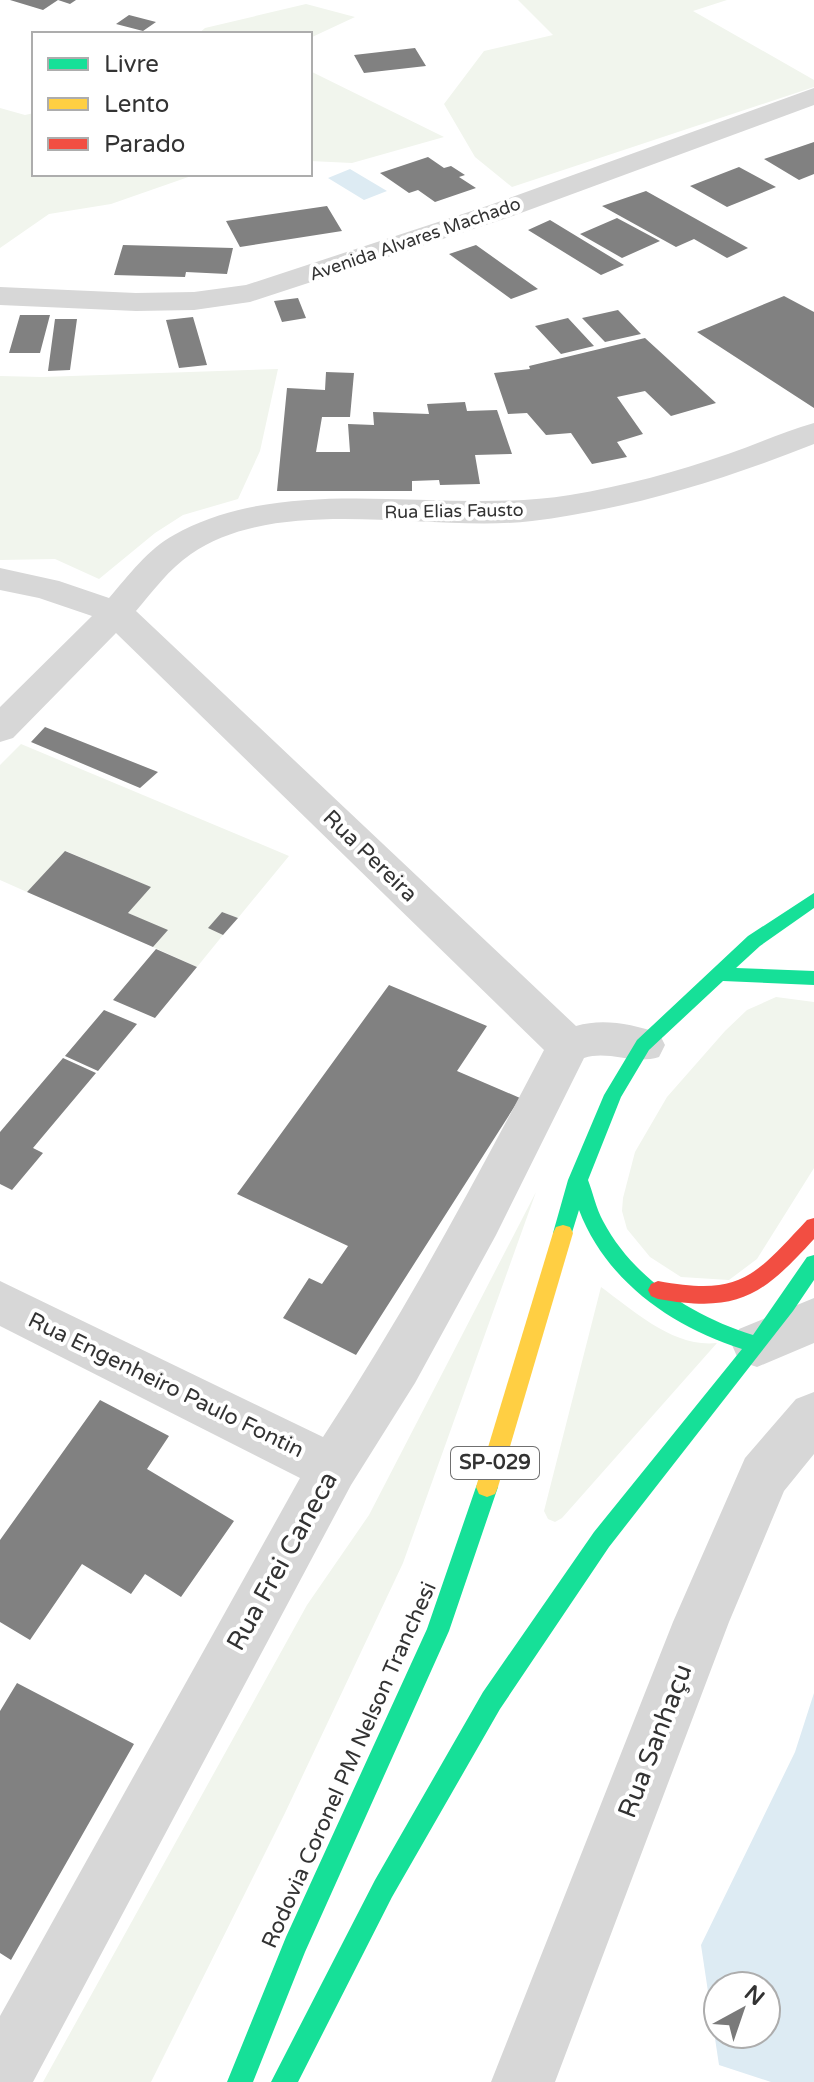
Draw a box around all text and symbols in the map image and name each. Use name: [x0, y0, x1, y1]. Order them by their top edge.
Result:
legend: [32, 32, 312, 176]
text: Livre: [104, 50, 159, 79]
text: Lento: [104, 90, 169, 119]
text: Parado: [104, 130, 185, 159]
street label: Avenida Alvares Machado: [306, 192, 524, 286]
street label: Rua Elias Fausto: [384, 499, 524, 523]
street label: Rua Pereira: [317, 805, 423, 907]
street label: Rua Engenheiro Paulo Fontin: [24, 1307, 308, 1463]
road number: SP-029: [451, 1447, 539, 1479]
street label: Rua Frei Caneca: [220, 1466, 344, 1656]
street label: Rodovia Coronel PM Nelson Tranchesi: [256, 1578, 442, 1952]
street label: Rua Sanhaçu: [611, 1660, 699, 1822]
north arrow: [702, 1970, 782, 2050]
text: N: [739, 1980, 769, 2011]

